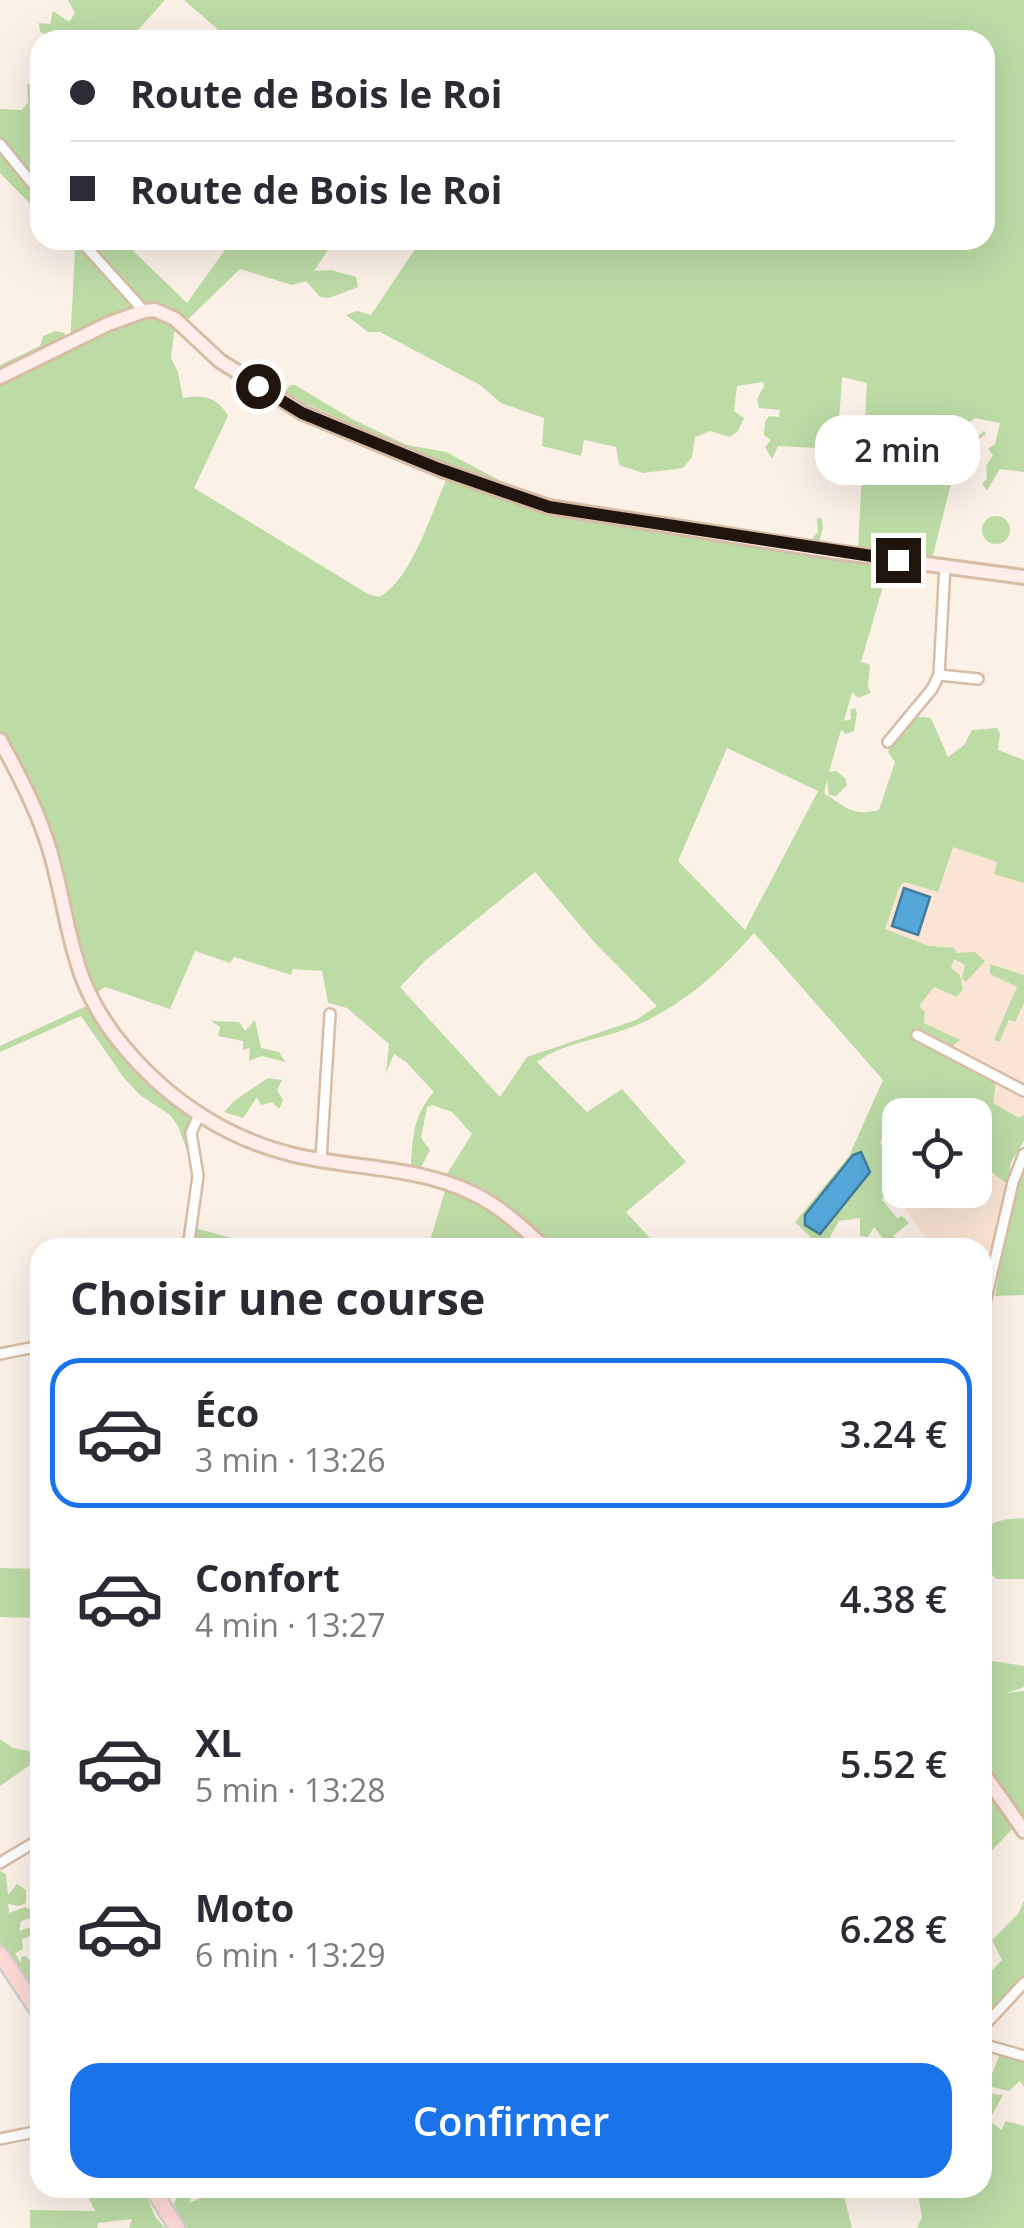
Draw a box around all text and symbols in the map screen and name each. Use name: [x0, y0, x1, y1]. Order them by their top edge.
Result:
text: Route de Bois le Roi: [130, 67, 502, 119]
text: Route de Bois le Roi: [130, 163, 502, 215]
route start: [236, 364, 281, 409]
callout: 2 min: [816, 415, 980, 485]
text: 2 min: [854, 428, 941, 471]
route end: [876, 538, 921, 583]
map controls: [882, 1098, 992, 1208]
button: locate: [882, 1098, 992, 1208]
text: Choisir une course: [70, 1267, 485, 1328]
text: Éco: [195, 1386, 259, 1438]
icon: car: [75, 1388, 165, 1478]
text: 3.24 €: [840, 1407, 947, 1459]
text: 3 min · 13:26: [195, 1438, 386, 1481]
text: Confort: [195, 1551, 340, 1603]
icon: car: [75, 1553, 165, 1643]
text: 4.38 €: [840, 1572, 947, 1624]
text: 4 min · 13:27: [195, 1603, 386, 1646]
text: XL: [195, 1716, 242, 1768]
icon: car: [75, 1718, 165, 1808]
text: 5.52 €: [840, 1737, 947, 1789]
text: 5 min · 13:28: [195, 1768, 386, 1811]
text: Moto: [195, 1881, 294, 1933]
icon: car: [75, 1883, 165, 1973]
text: 6.28 €: [840, 1902, 947, 1954]
text: 6 min · 13:29: [195, 1933, 386, 1976]
button: Confirmer: [70, 2063, 952, 2178]

